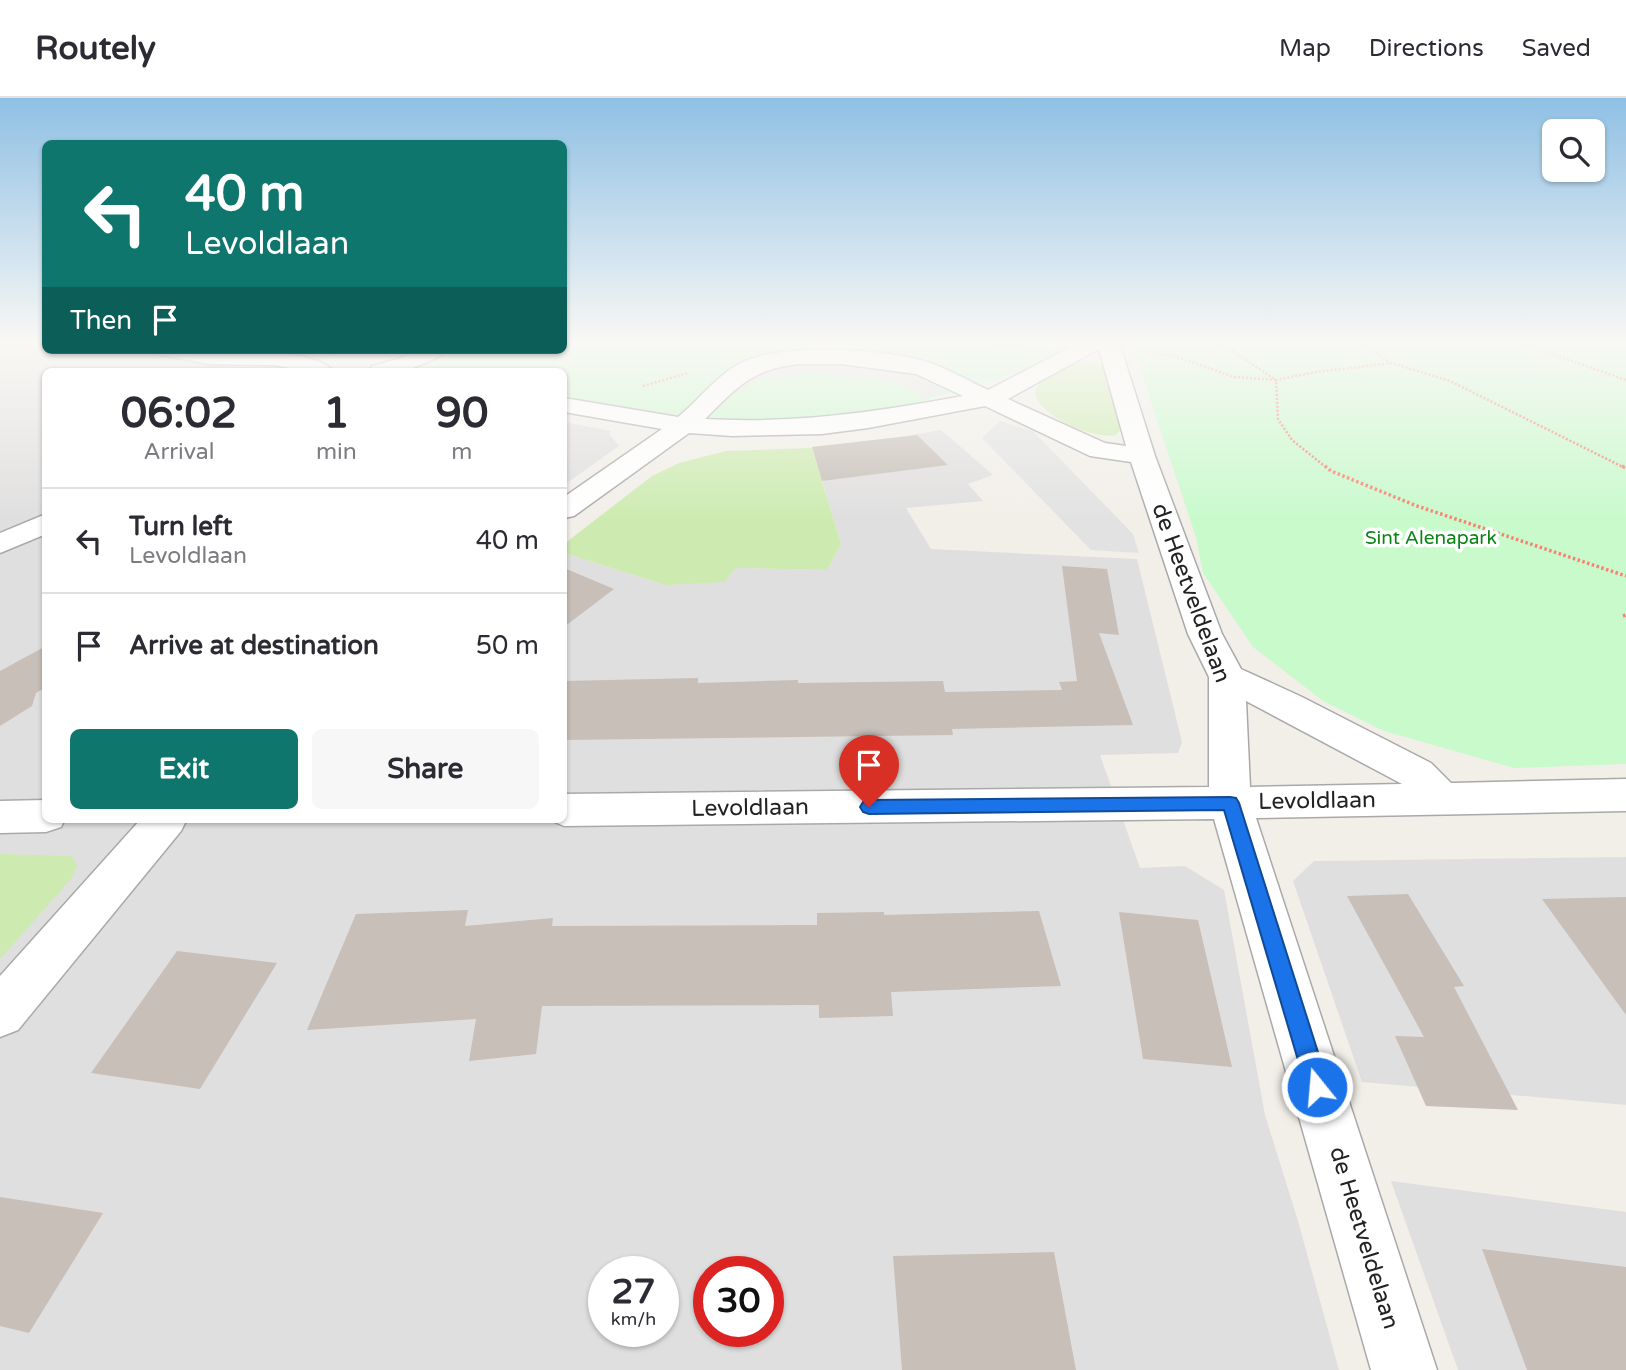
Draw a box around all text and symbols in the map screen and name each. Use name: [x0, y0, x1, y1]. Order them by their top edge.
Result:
text: Routely: [35, 29, 156, 68]
text: Map: [1279, 34, 1331, 63]
text: Directions: [1369, 34, 1484, 63]
text: Saved: [1522, 34, 1591, 63]
map controls: [1542, 119, 1605, 182]
button: search: [1542, 119, 1605, 182]
text: 40 m: [185, 165, 304, 224]
icon: left: [70, 168, 161, 259]
text: Levoldlaan: [185, 225, 349, 263]
icon: arrive: [146, 301, 184, 339]
text: Then: [70, 305, 132, 336]
text: 06:02: [121, 388, 237, 439]
text: 1: [323, 388, 350, 439]
text: 90: [436, 388, 488, 439]
text: Arrival: [143, 438, 214, 466]
text: min: [316, 438, 357, 466]
text: m: [451, 438, 472, 466]
street label: de Heetveldelaan: [1145, 499, 1237, 687]
text: Turn left: [129, 511, 232, 542]
icon: left: [70, 522, 108, 560]
text: 40 m: [476, 525, 539, 556]
park label: Sint Alenapark: [1365, 527, 1497, 549]
text: Levoldlaan: [129, 542, 247, 570]
icon: arrive: [70, 627, 108, 665]
text: Arrive at destination: [129, 630, 379, 661]
text: 50 m: [476, 630, 539, 661]
button: Exit: [70, 729, 298, 809]
button: Share: [312, 729, 539, 809]
pin: [839, 735, 899, 807]
icon: arrive: [850, 746, 888, 784]
street label: Levoldlaan: [1258, 786, 1376, 816]
street label: Levoldlaan: [691, 793, 809, 823]
position arrow: [1280, 1050, 1354, 1124]
street label: de Heetveldelaan: [1323, 1143, 1405, 1333]
speed limit sign: 30: [693, 1256, 784, 1347]
text: 27: [612, 1271, 655, 1313]
text: km/h: [611, 1308, 656, 1330]

